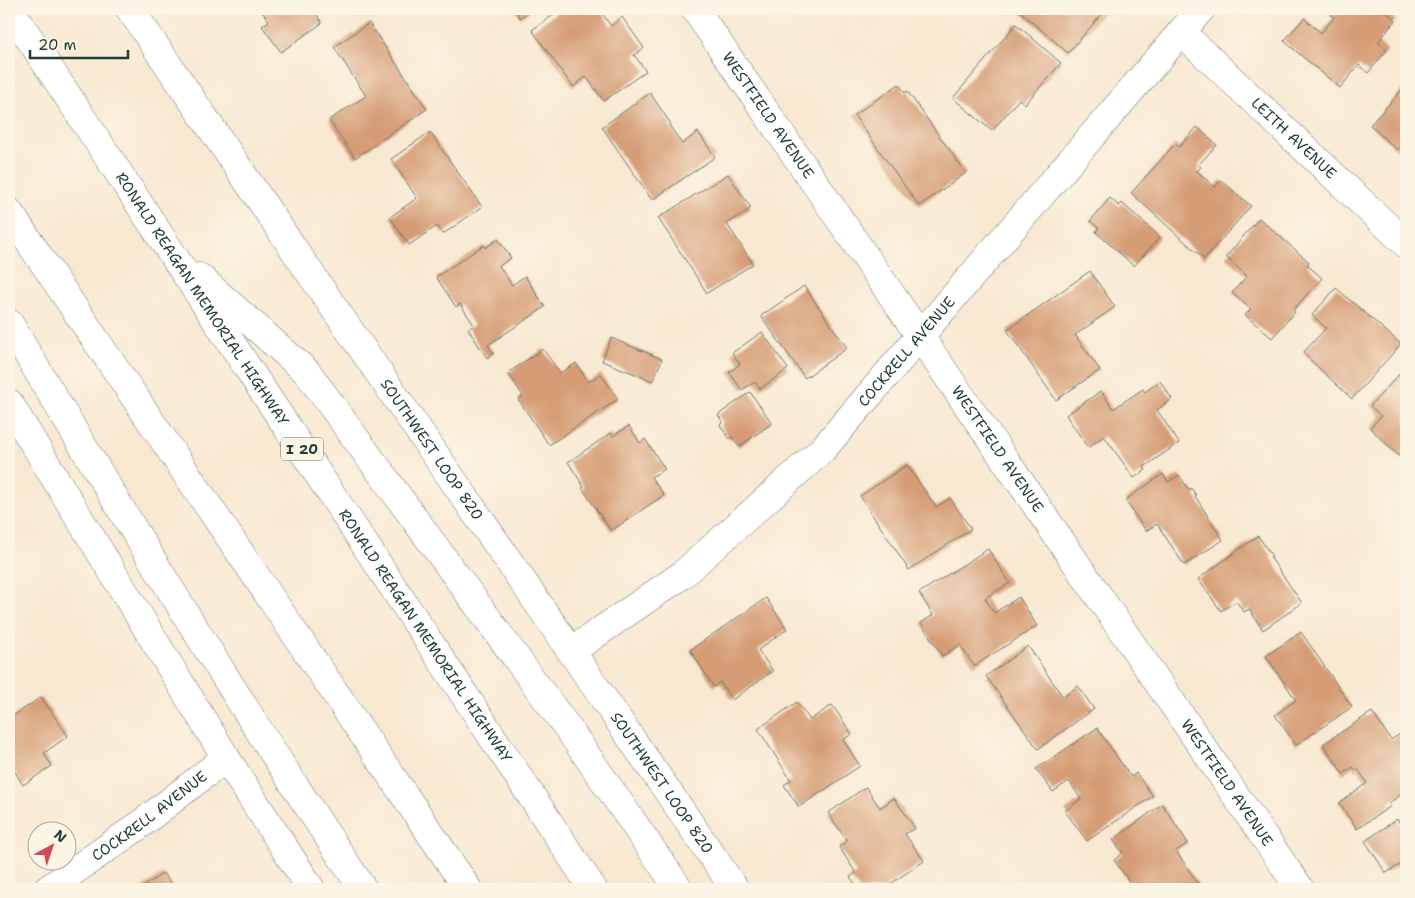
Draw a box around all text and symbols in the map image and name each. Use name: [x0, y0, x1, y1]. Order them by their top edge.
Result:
scale bar: [30, 28, 128, 60]
text: 20 m: [38, 35, 77, 55]
street label: WESTFIELD AVENUE: [718, 48, 819, 183]
street label: LEITH AVENUE: [1247, 93, 1341, 183]
street label: RONALD REAGAN MEMORIAL HIGHWAY: [111, 169, 293, 430]
street label: COCKRELL AVENUE: [854, 292, 960, 411]
street label: SOUTHWEST LOOP 820: [376, 375, 488, 524]
street label: WESTFIELD AVENUE: [947, 382, 1048, 516]
road number: I 20: [281, 438, 323, 460]
street label: RONALD REAGAN MEMORIAL HIGHWAY: [334, 505, 517, 766]
street label: SOUTHWEST LOOP 820: [606, 708, 718, 858]
street label: WESTFIELD AVENUE: [1176, 716, 1278, 850]
street label: COCKRELL AVENUE: [88, 766, 211, 866]
north arrow: [28, 820, 78, 870]
text: N: [50, 826, 70, 847]

